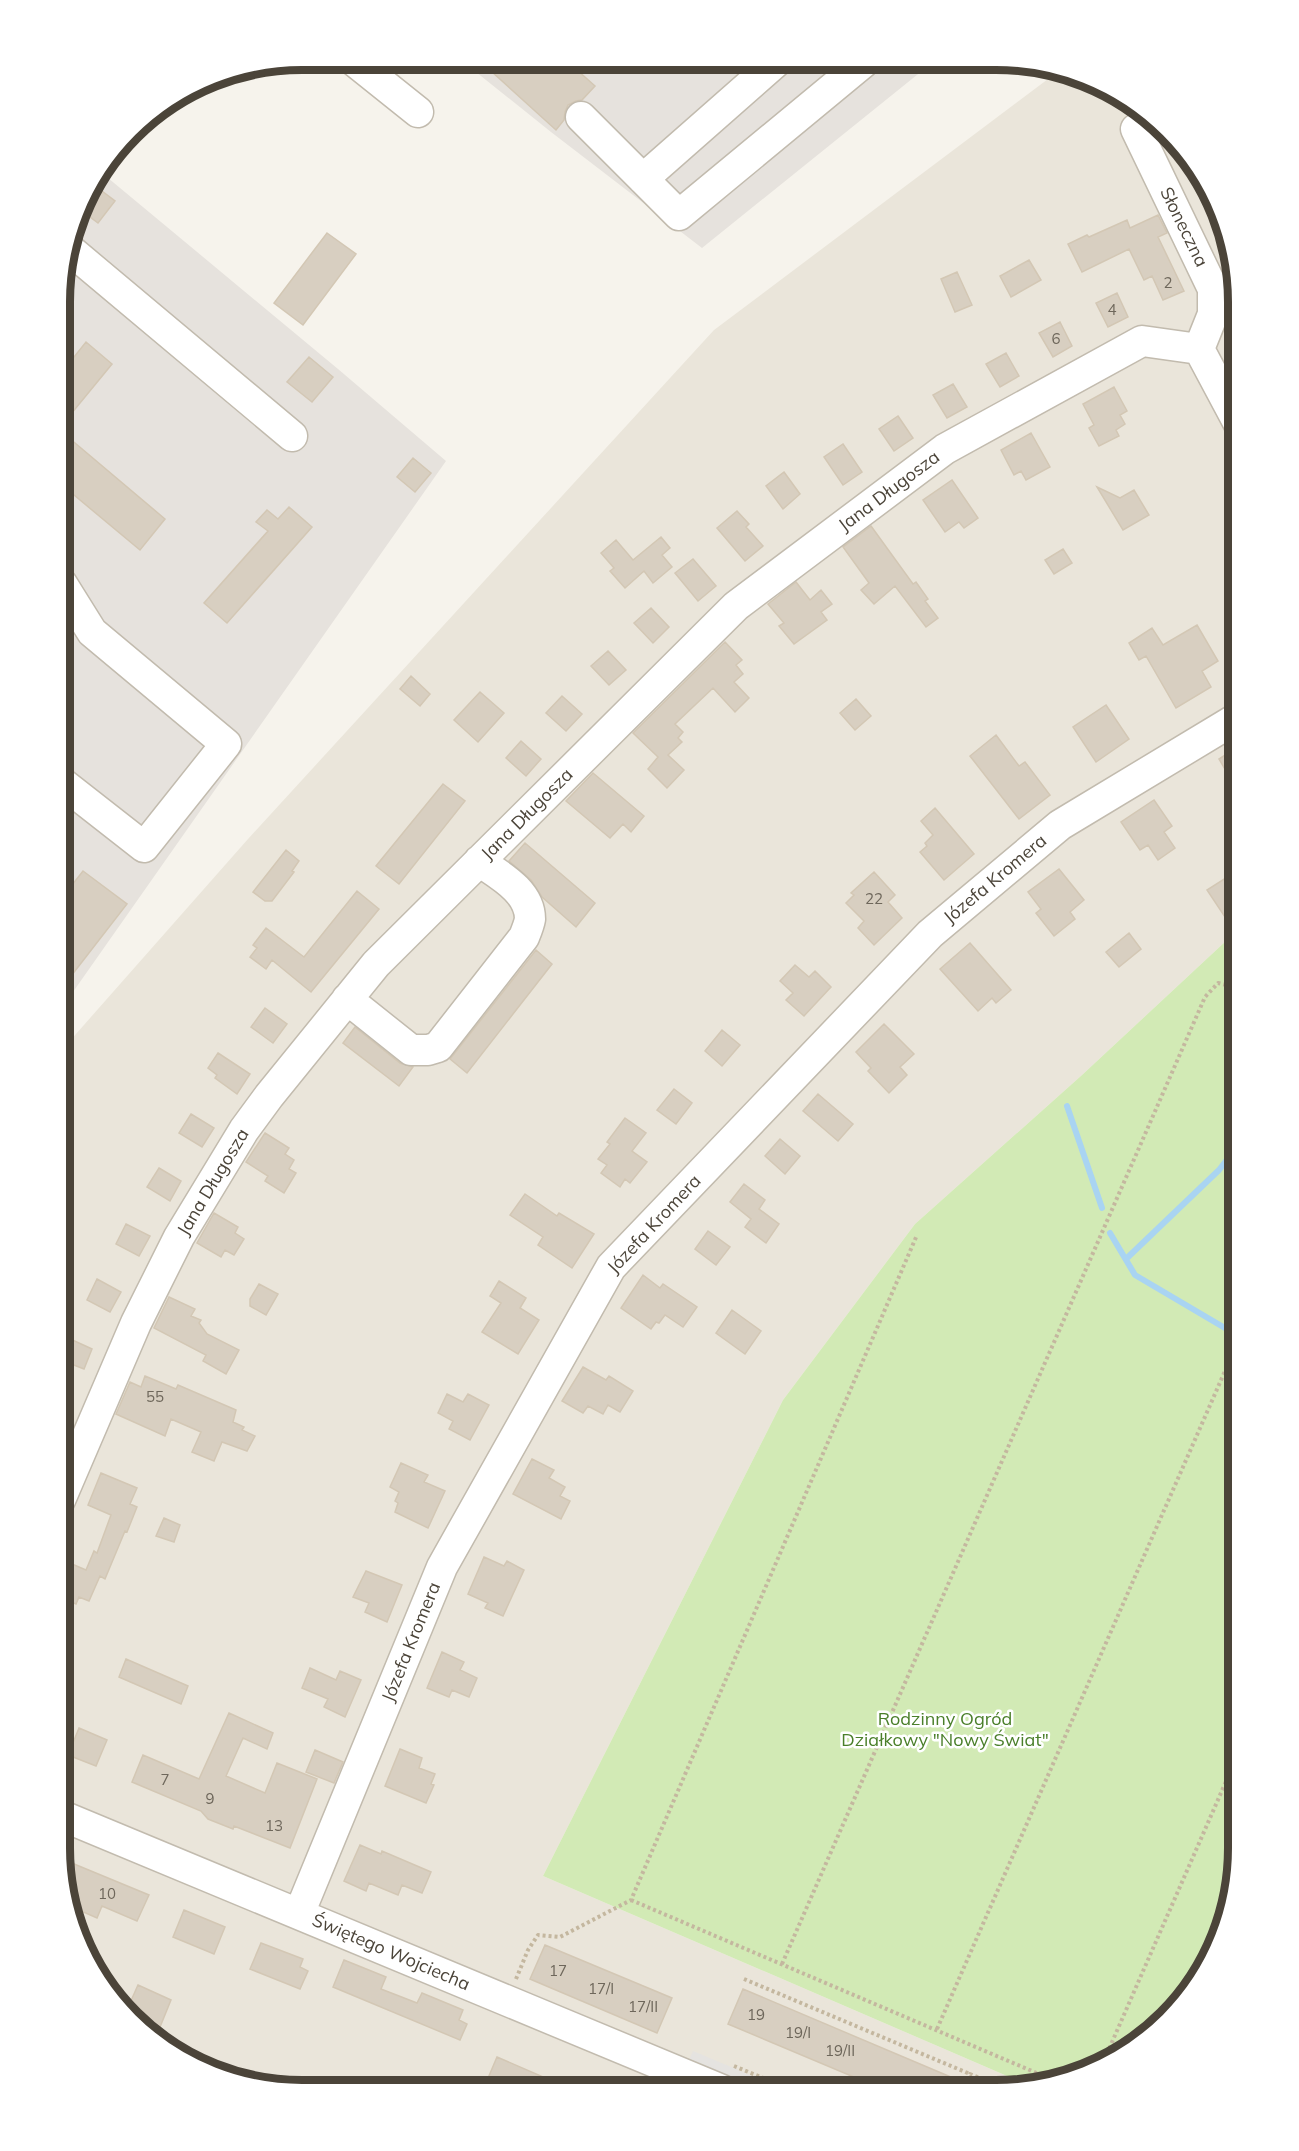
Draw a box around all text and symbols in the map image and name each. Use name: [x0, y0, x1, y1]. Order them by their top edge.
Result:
street label: Słoneczna: [1155, 183, 1214, 270]
house number: 2: [1163, 273, 1173, 292]
house number: 4: [1107, 300, 1117, 319]
house number: 6: [1051, 329, 1061, 348]
street label: Jana Długosza: [833, 445, 944, 536]
street label: Jana Długosza: [476, 763, 578, 865]
street label: Józefa Kromera: [938, 829, 1051, 928]
house number: 22: [865, 889, 883, 908]
street label: Jana Długosza: [172, 1124, 254, 1239]
street label: Józefa Kromera: [602, 1169, 706, 1278]
house number: 55: [146, 1387, 164, 1406]
street label: Józefa Kromera: [376, 1578, 445, 1705]
park label: Rodzinny Ogród Działkowy "Nowy Świat": [841, 1707, 1049, 1751]
house number: 7: [160, 1770, 170, 1789]
house number: 9: [205, 1789, 215, 1808]
house number: 13: [265, 1816, 283, 1835]
house number: 10: [98, 1884, 116, 1903]
street label: Świętego Wojciecha: [309, 1908, 474, 1995]
house number: 17: [549, 1961, 567, 1980]
house number: 17/I: [588, 1979, 614, 1998]
house number: 17/II: [628, 1997, 658, 2016]
house number: 19: [747, 2005, 765, 2024]
house number: 19/I: [785, 2023, 811, 2042]
house number: 19/II: [825, 2041, 855, 2060]

